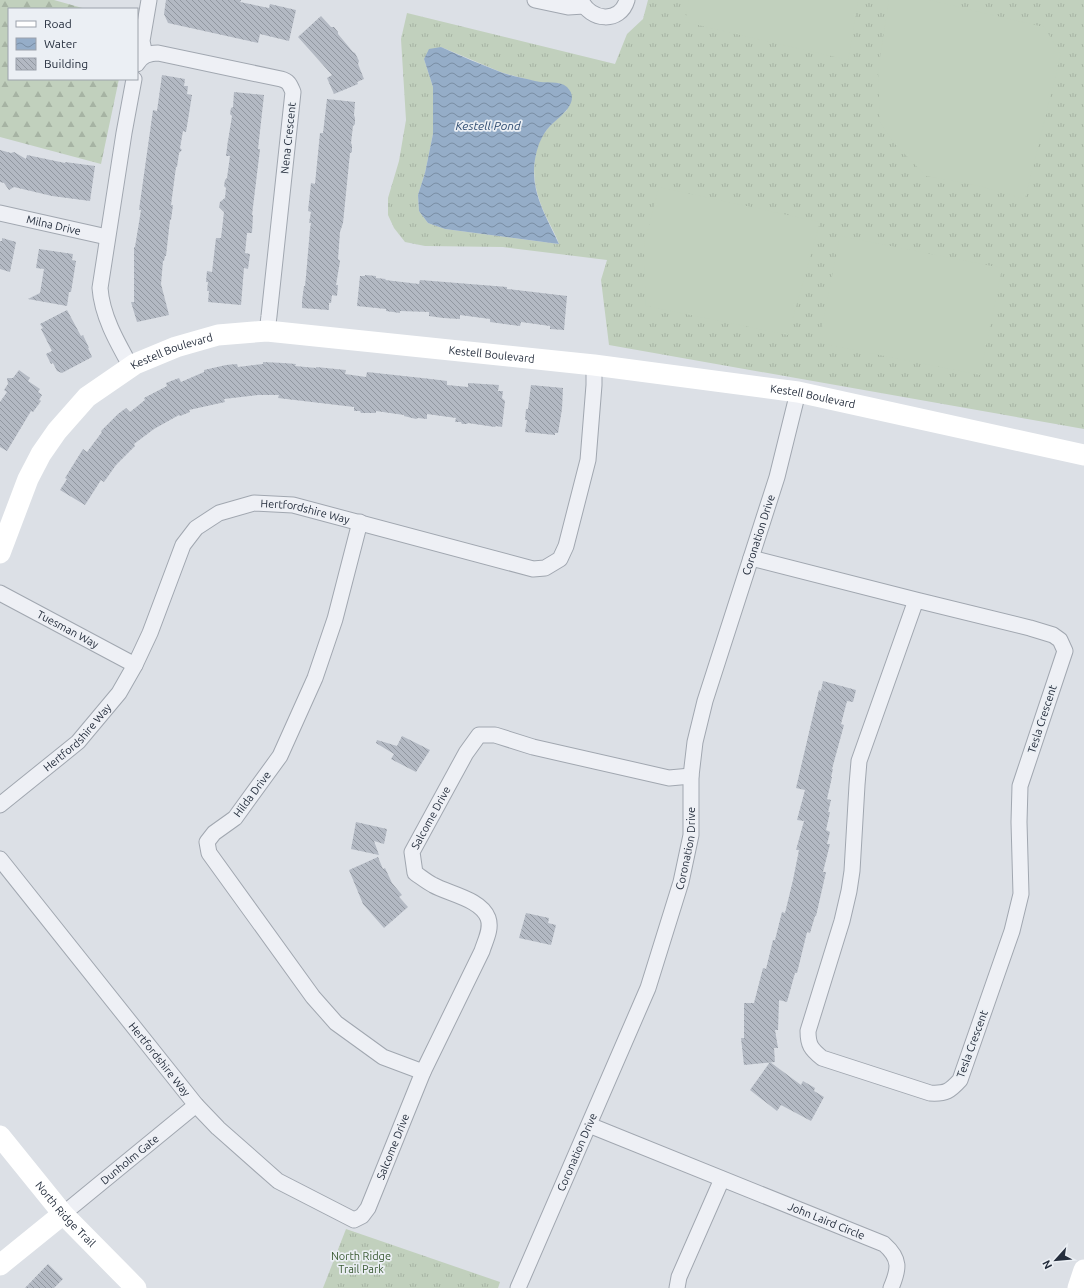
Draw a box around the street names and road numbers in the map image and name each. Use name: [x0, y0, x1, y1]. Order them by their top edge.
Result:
street label: Nena Crescent: [278, 101, 298, 174]
street label: Milna Drive: [25, 213, 82, 237]
street label: Kestell Boulevard: [128, 331, 214, 371]
street label: Kestell Boulevard: [448, 344, 535, 365]
street label: Kestell Boulevard: [770, 382, 856, 410]
street label: Coronation Drive: [740, 493, 777, 577]
street label: Hertfordshire Way: [260, 497, 352, 526]
street label: Tuesman Way: [35, 608, 101, 651]
street label: Tesla Crescent: [1025, 683, 1059, 755]
street label: Hertfordshire Way: [41, 701, 114, 774]
street label: Hilda Drive: [231, 769, 273, 819]
street label: Salcome Drive: [409, 784, 453, 851]
street label: Coronation Drive: [673, 807, 697, 891]
street label: Tesla Crescent: [954, 1008, 990, 1079]
street label: Hertfordshire Way: [126, 1020, 193, 1099]
street label: Coronation Drive: [555, 1111, 599, 1193]
street label: Salcome Drive: [374, 1112, 412, 1181]
street label: Dunholm Gate: [98, 1132, 161, 1187]
street label: North Ridge Trail: [33, 1179, 98, 1249]
street label: John Laird Circle: [786, 1200, 867, 1242]

